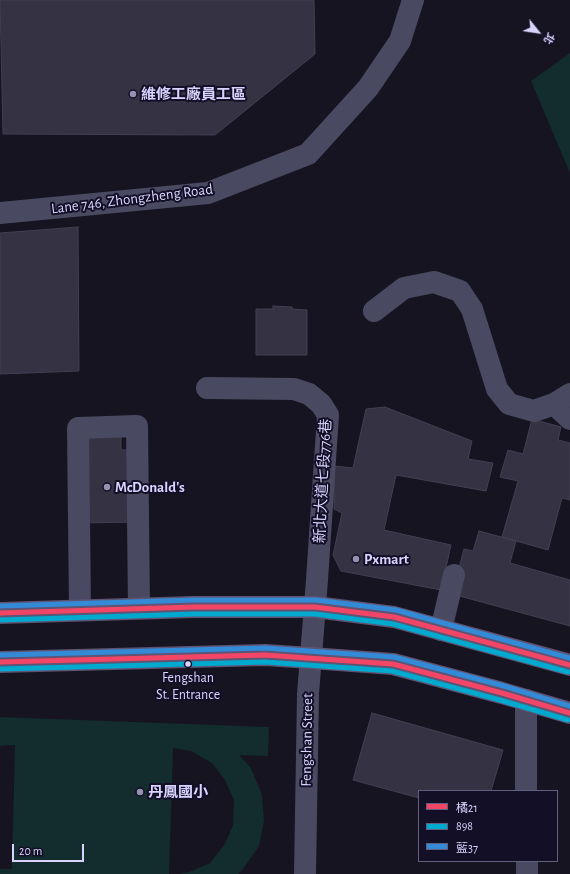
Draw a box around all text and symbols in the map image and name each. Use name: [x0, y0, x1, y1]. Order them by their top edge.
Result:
north arrow: [518, 12, 558, 52]
text: 北: [541, 31, 556, 46]
place label: 維修工廠員工區: [141, 85, 246, 103]
marker: 維修工廠員工區: [128, 89, 138, 99]
street label: Lane 746, Zhongzheng Road: [50, 180, 214, 218]
street label: 新北大道七段776巷: [311, 418, 335, 544]
place label: McDonald's: [115, 478, 185, 496]
marker: McDonald's: [102, 482, 112, 492]
place label: Pxmart: [364, 550, 409, 568]
marker: Pxmart: [351, 554, 361, 564]
marker: Fengshan St. Entrance: [183, 659, 193, 669]
place label: Fengshan St. Entrance: [156, 670, 220, 702]
street label: Fengshan Street: [297, 693, 317, 787]
place label: 丹鳳國小: [148, 783, 208, 801]
marker: 丹鳳國小: [135, 787, 145, 797]
legend: [418, 790, 558, 862]
text: 橘21: [456, 802, 478, 814]
text: 898: [456, 820, 473, 832]
scale bar: [14, 836, 86, 862]
text: 藍37: [456, 842, 478, 854]
text: 20 m: [19, 845, 42, 857]

